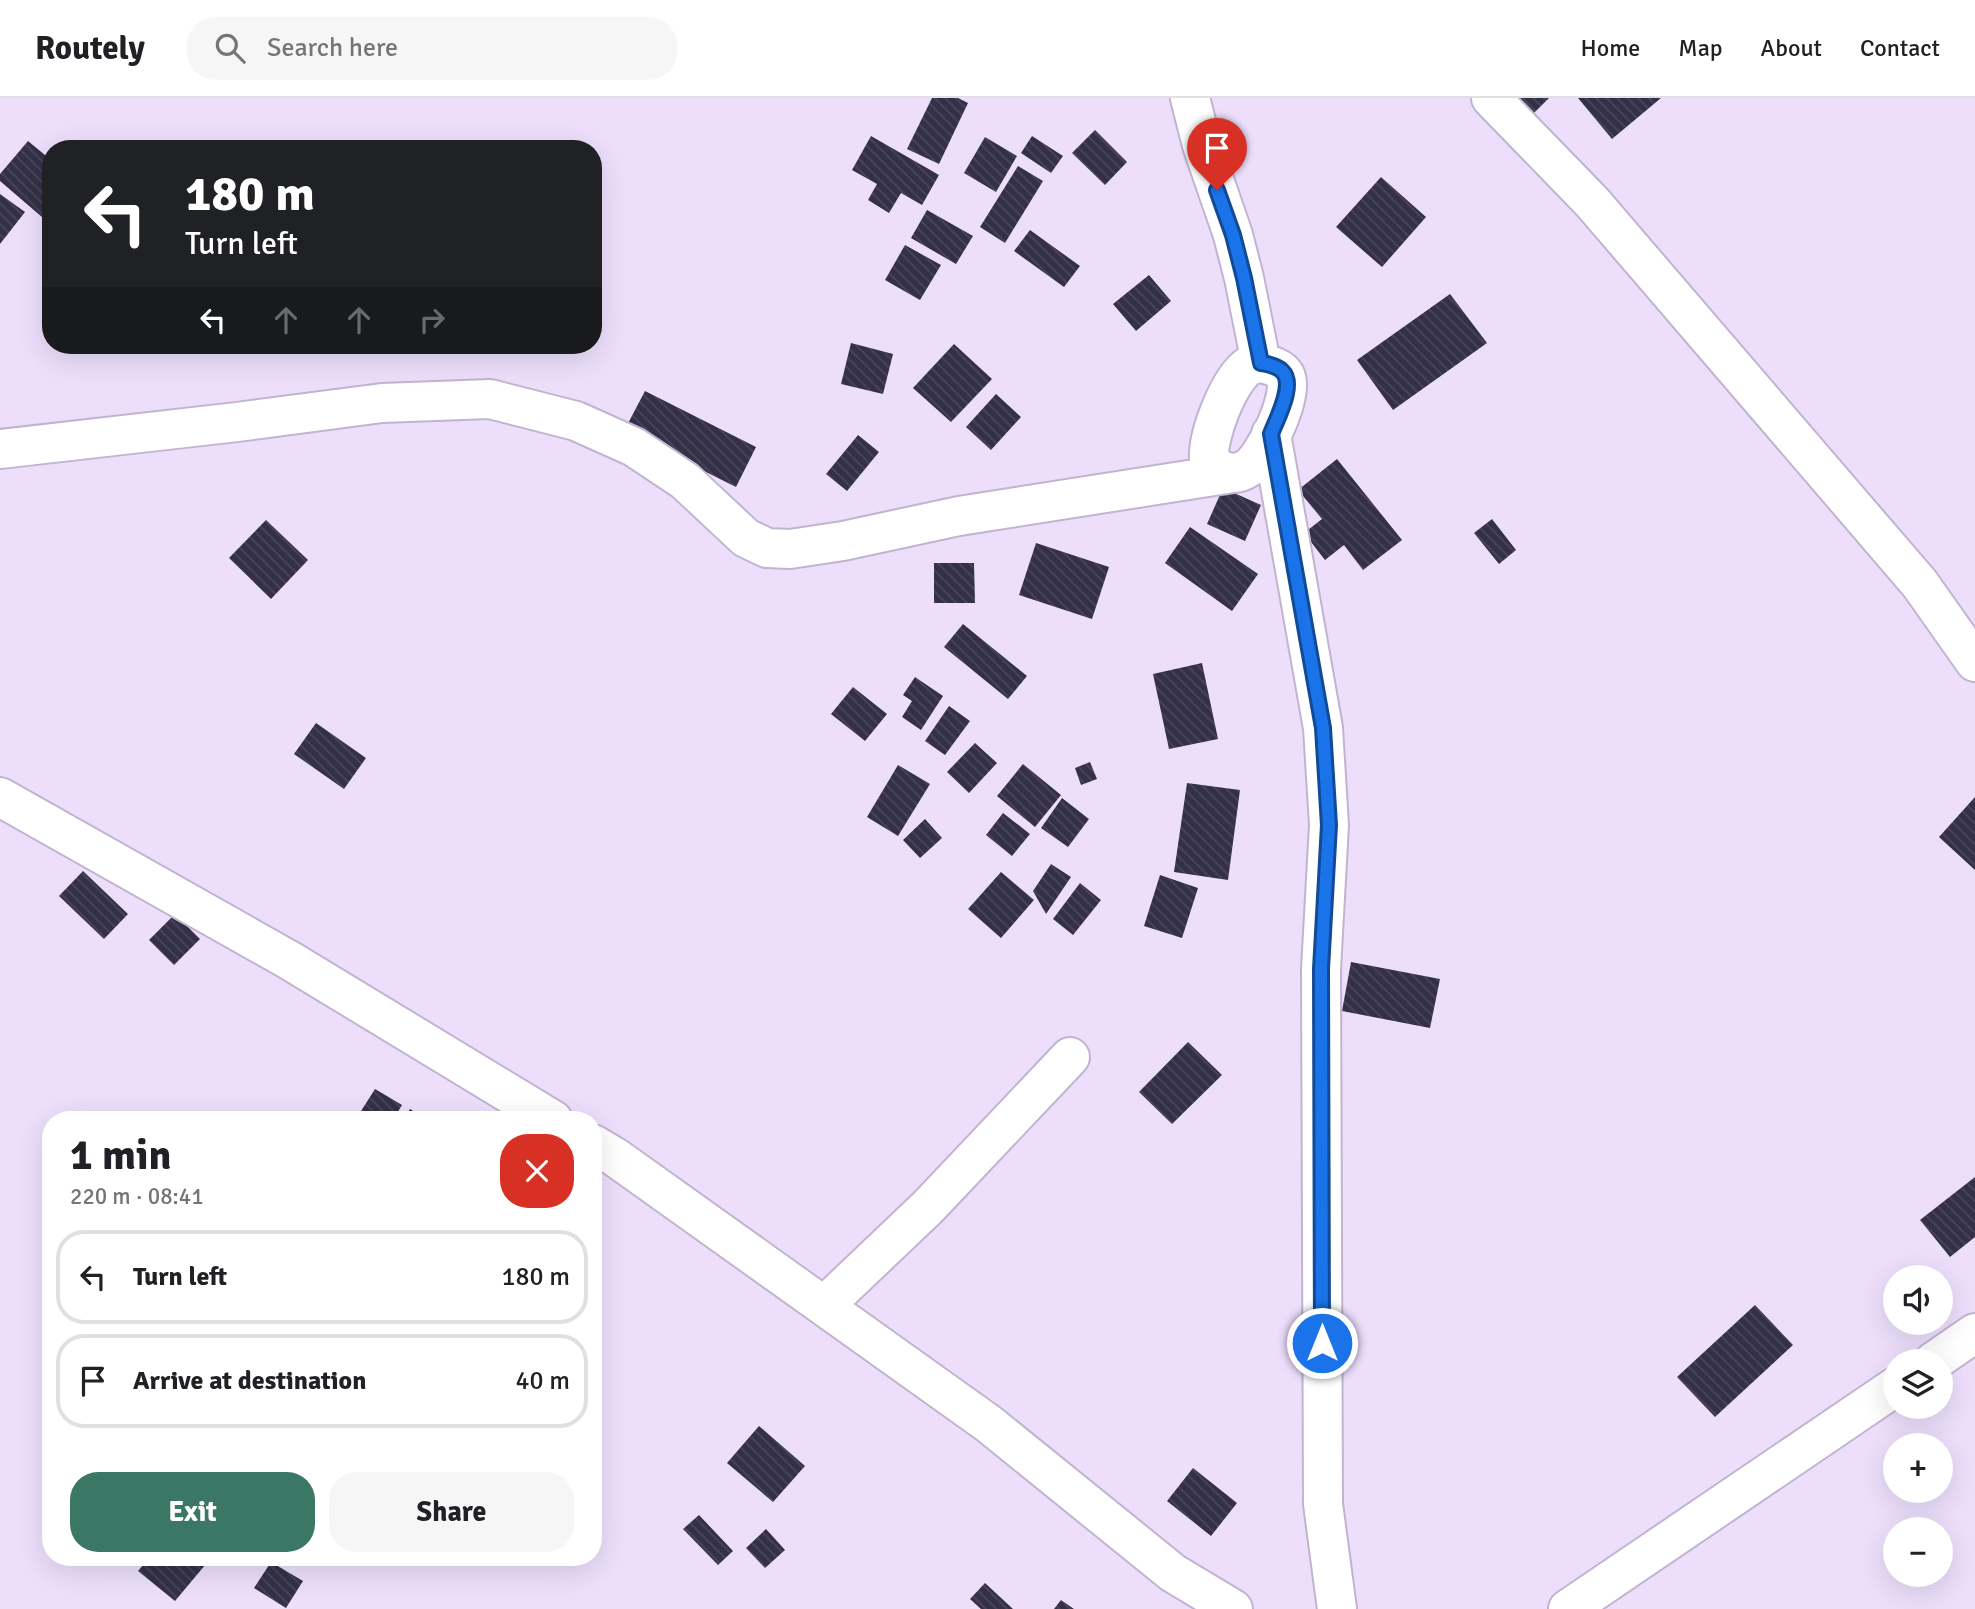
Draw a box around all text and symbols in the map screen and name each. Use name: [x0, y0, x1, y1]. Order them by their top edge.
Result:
search box: [187, 17, 677, 80]
text: Routely: [35, 28, 145, 69]
icon: search: [211, 29, 249, 67]
text: Search here: [267, 32, 398, 64]
text: Home: [1580, 33, 1640, 63]
text: Map: [1678, 33, 1723, 63]
text: About: [1761, 33, 1822, 63]
text: Contact: [1860, 33, 1940, 63]
pin: [1187, 118, 1247, 190]
icon: arrive: [1198, 129, 1236, 167]
text: 180 m: [185, 164, 315, 224]
icon: left: [70, 168, 161, 259]
text: Turn left: [185, 224, 298, 263]
icon: left: [194, 301, 232, 339]
icon: ahead: [267, 301, 305, 339]
icon: ahead: [340, 301, 378, 339]
icon: right: [413, 301, 451, 339]
text: 1 min: [70, 1130, 171, 1181]
button: close: [500, 1134, 574, 1208]
text: 220 m · 08:41: [70, 1182, 204, 1211]
icon: left: [74, 1258, 112, 1296]
text: Turn left: [133, 1261, 227, 1293]
text: 180 m: [501, 1261, 570, 1293]
map controls: [1883, 1265, 1953, 1587]
button: sound: [1883, 1265, 1953, 1335]
position arrow: [1285, 1306, 1359, 1380]
button: layers: [1883, 1349, 1953, 1419]
icon: arrive: [74, 1362, 112, 1400]
text: Arrive at destination: [133, 1365, 366, 1397]
text: 40 m: [515, 1365, 570, 1397]
button: +: [1883, 1433, 1953, 1503]
button: Exit: [70, 1472, 315, 1552]
button: Share: [329, 1472, 574, 1552]
button: −: [1883, 1517, 1953, 1587]

